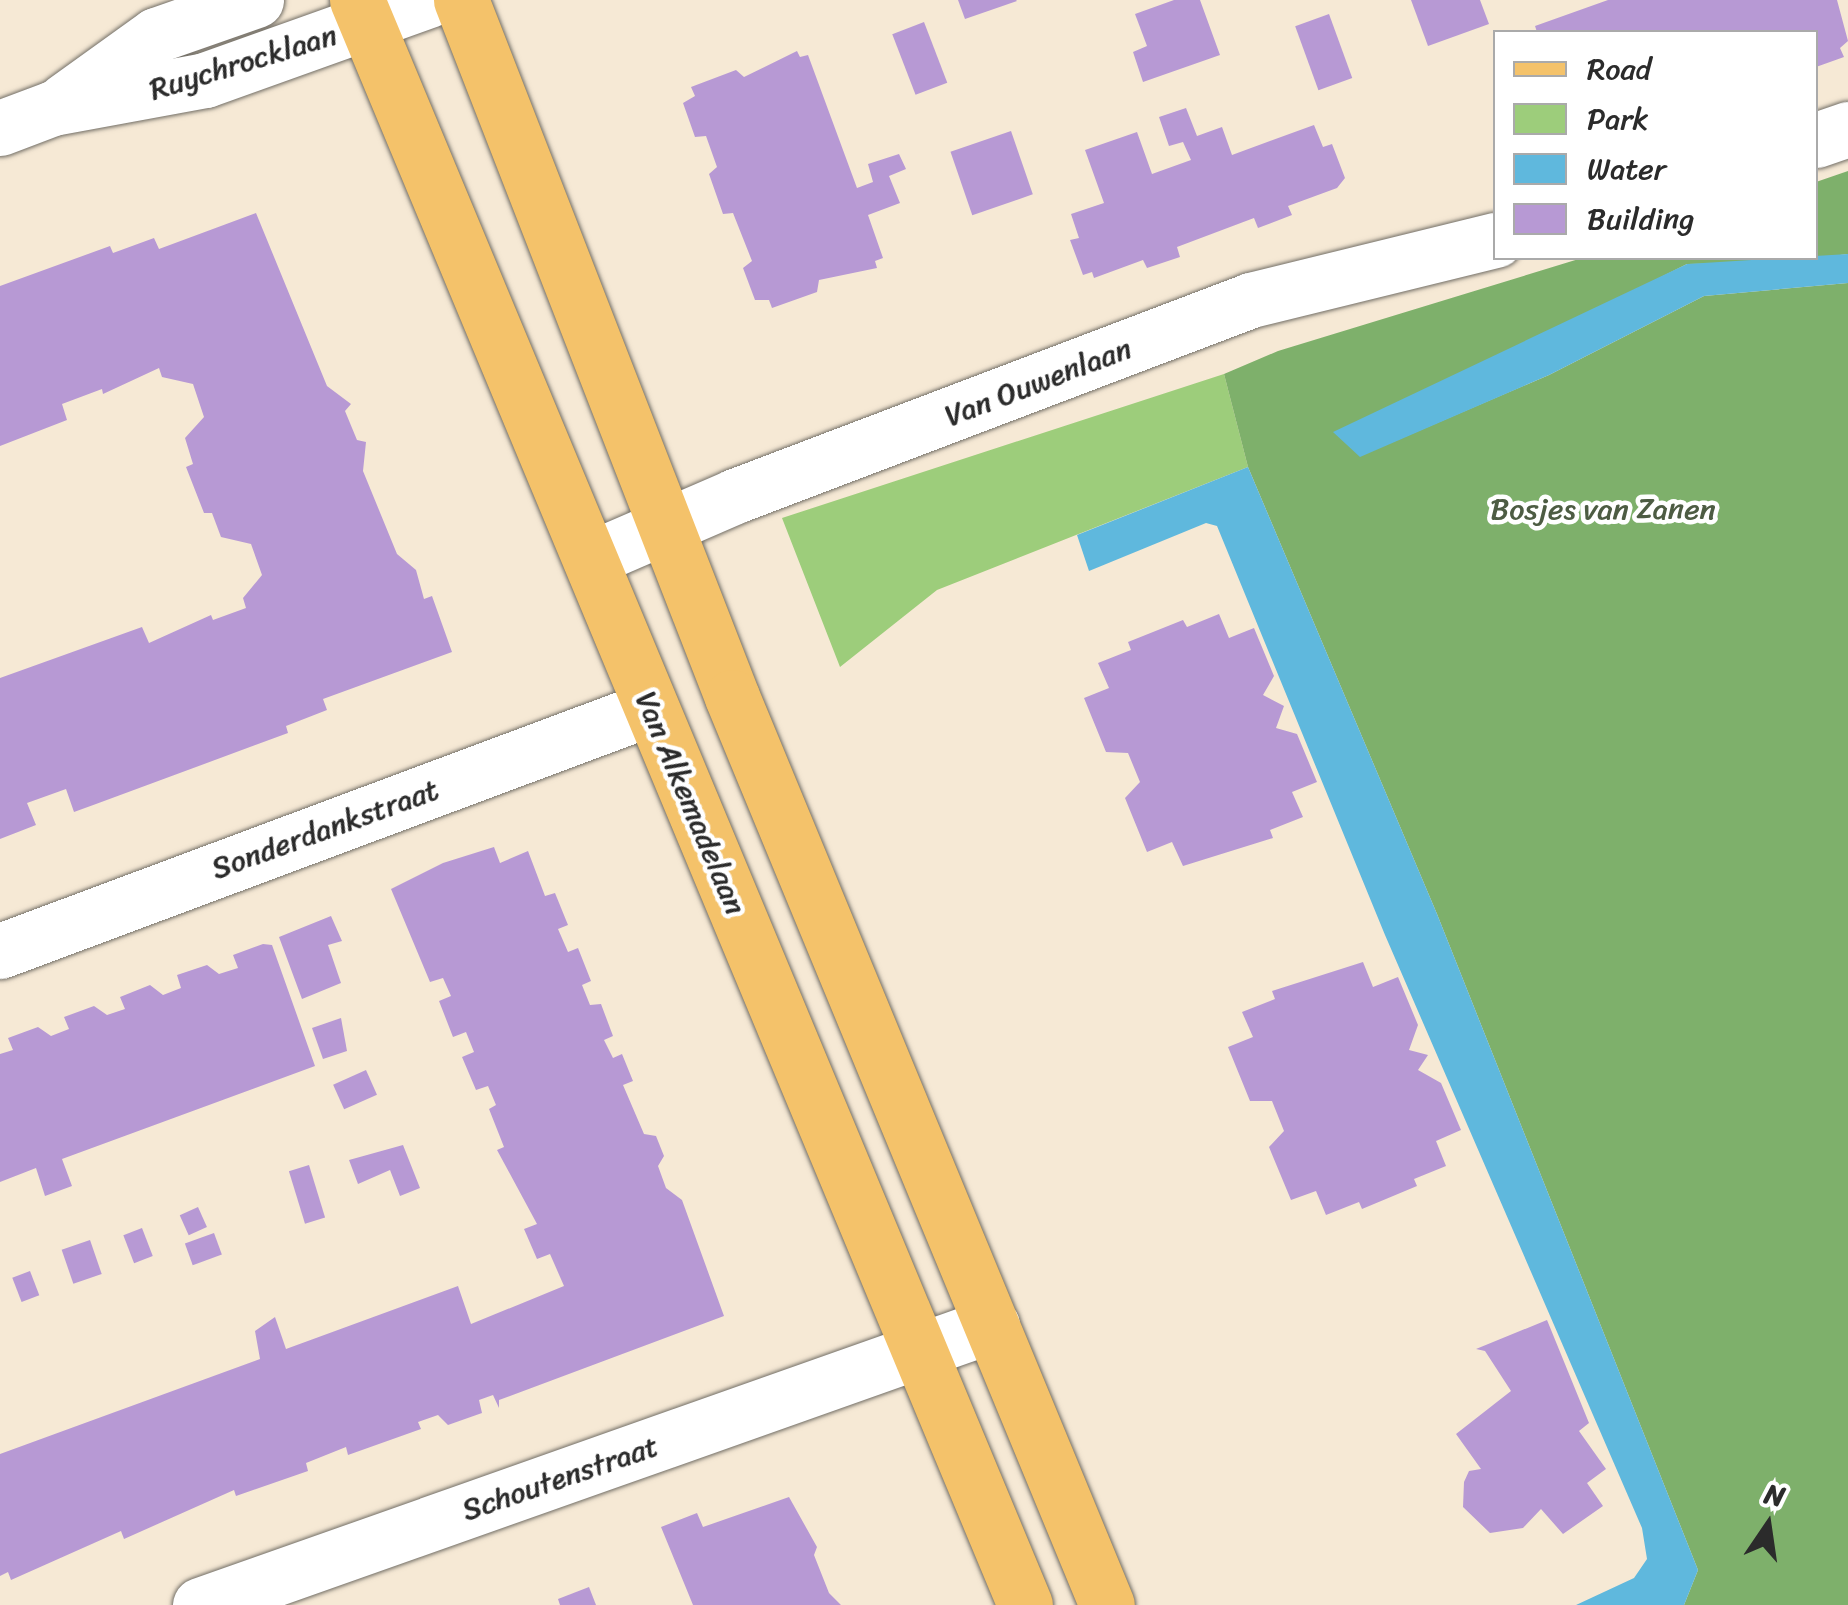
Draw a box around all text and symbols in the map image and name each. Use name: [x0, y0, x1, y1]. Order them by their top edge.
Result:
street label: Ruychrocklaan: [145, 16, 341, 108]
legend: [1493, 30, 1818, 260]
text: Road: [1587, 42, 1651, 96]
text: Park: [1587, 92, 1649, 146]
text: Water: [1587, 142, 1666, 196]
text: Building: [1587, 192, 1694, 246]
street label: Van Ouwenlaan: [939, 330, 1137, 434]
park label: Bosjes van Zanen: [1490, 491, 1716, 527]
street label: Van Alkemadelaan: [628, 687, 754, 919]
street label: Sonderdankstraat: [206, 771, 444, 887]
street label: Schoutenstraat: [457, 1428, 663, 1528]
text: N: [1760, 1469, 1790, 1521]
north arrow: [1718, 1475, 1818, 1575]

